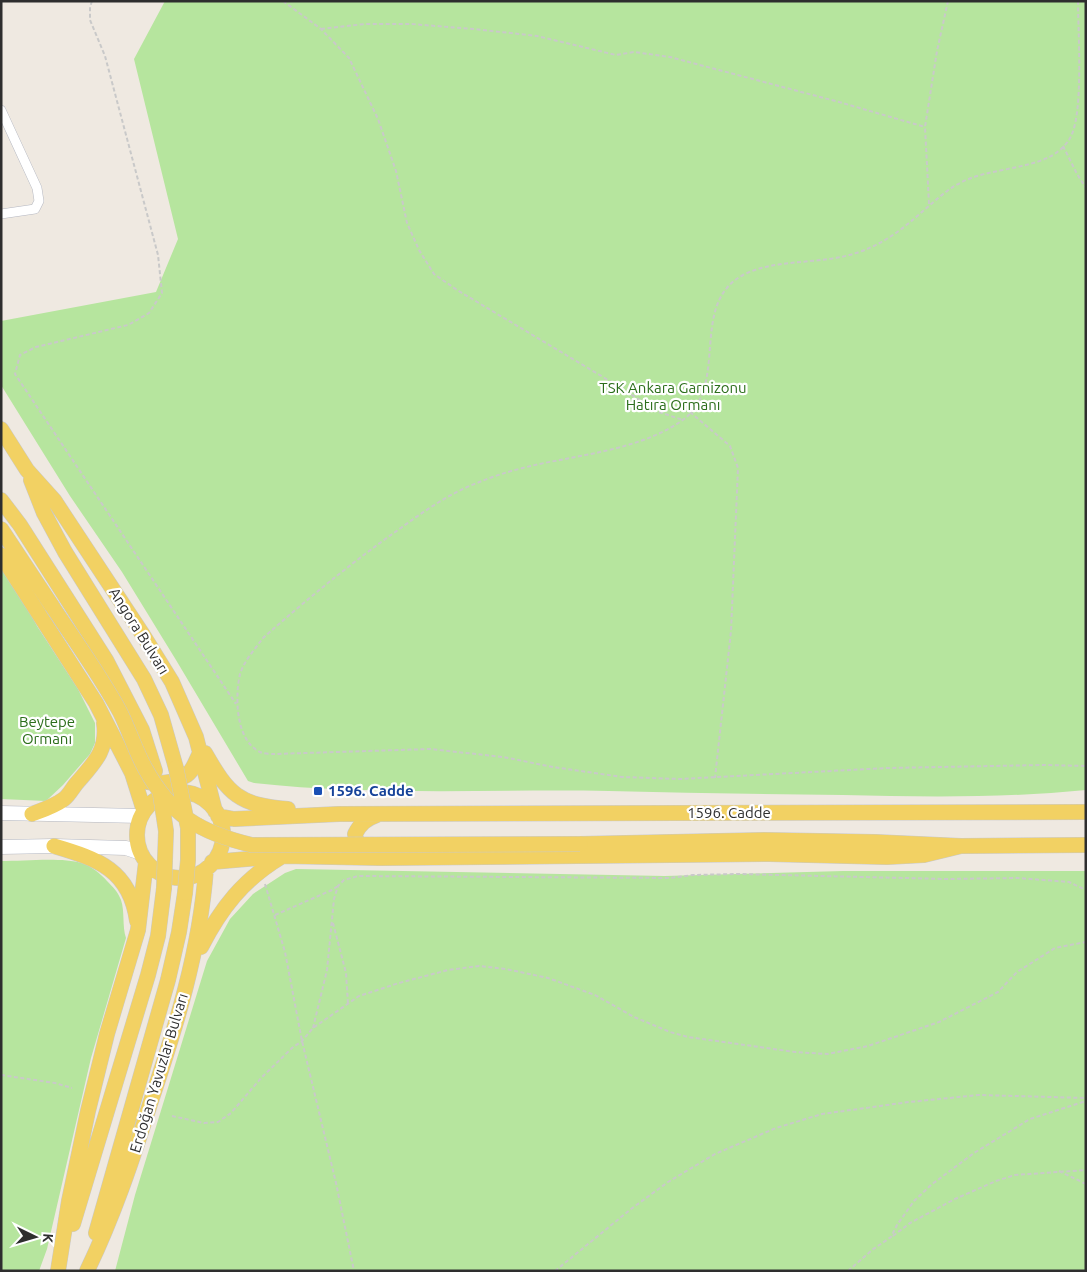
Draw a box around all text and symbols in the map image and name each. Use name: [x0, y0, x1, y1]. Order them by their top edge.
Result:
park label: TSK Ankara Garnizonu Hatıra Ormanı: [599, 379, 747, 413]
street label: Angora Bulvarı: [106, 584, 173, 677]
park label: Beytepe Ormanı: [19, 713, 75, 747]
place label: 1596. Cadde: [328, 782, 414, 799]
marker: 1596. Cadde: [312, 785, 324, 797]
street label: 1596. Cadde: [687, 804, 771, 821]
street label: Erdoğan Yavuzlar Bulvarı: [126, 991, 191, 1155]
north arrow: [10, 1212, 60, 1262]
text: K: [40, 1233, 56, 1244]

